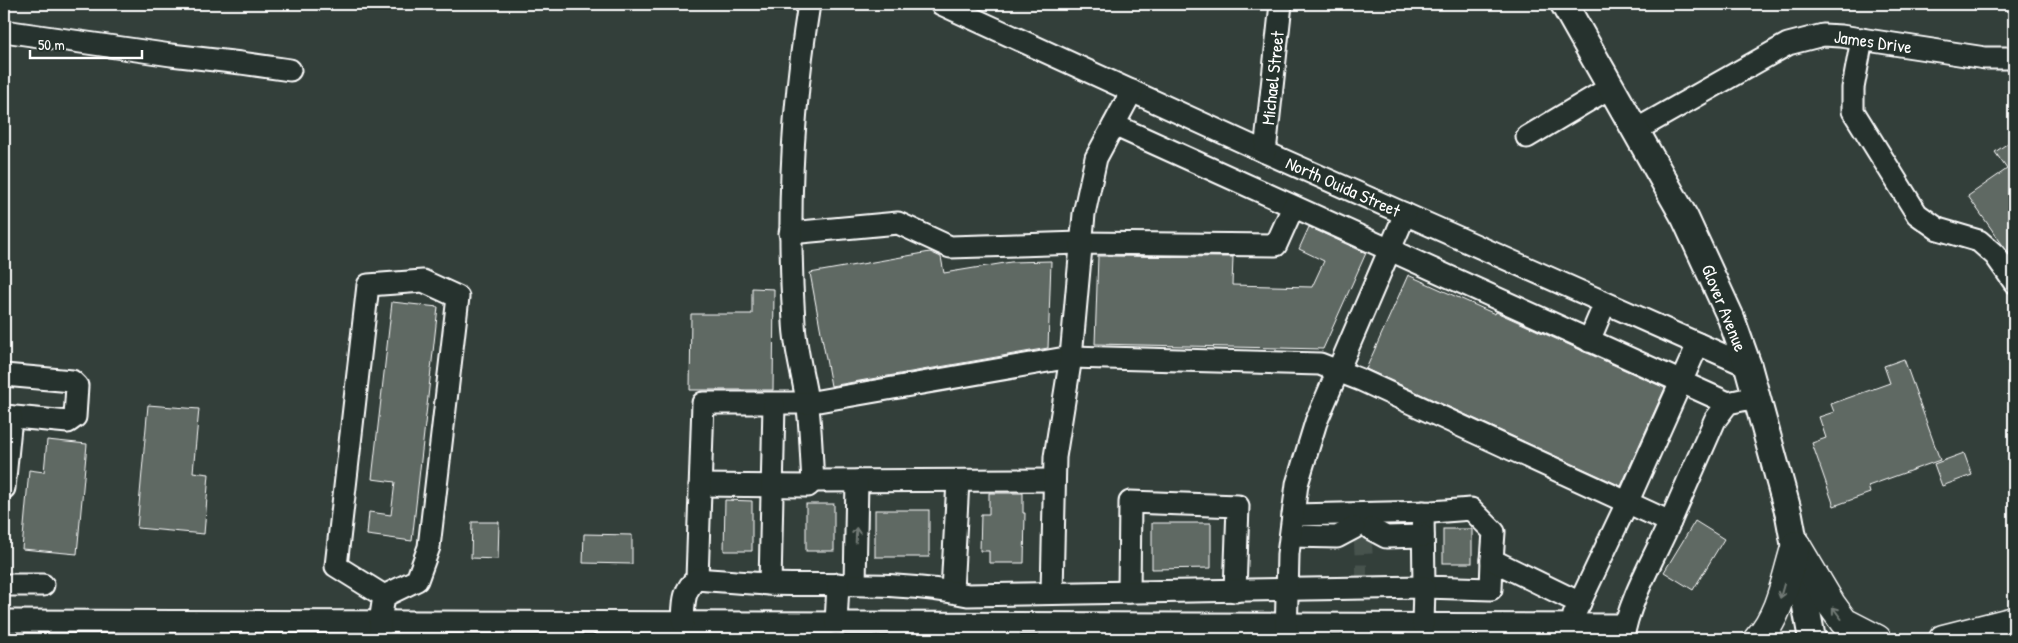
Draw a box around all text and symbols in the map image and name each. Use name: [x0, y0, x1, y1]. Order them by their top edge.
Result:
street label: James Drive: [1833, 24, 1913, 59]
scale bar: [30, 28, 142, 60]
street label: Michael Street: [1255, 29, 1290, 126]
text: 50 m: [38, 34, 65, 55]
street label: North Ouida Street: [1282, 150, 1405, 223]
street label: Glover Avenue: [1696, 261, 1753, 355]
one-way arrow: [851, 528, 861, 544]
one-way arrow: [1776, 583, 1786, 599]
one-way arrow: [1832, 606, 1842, 620]

